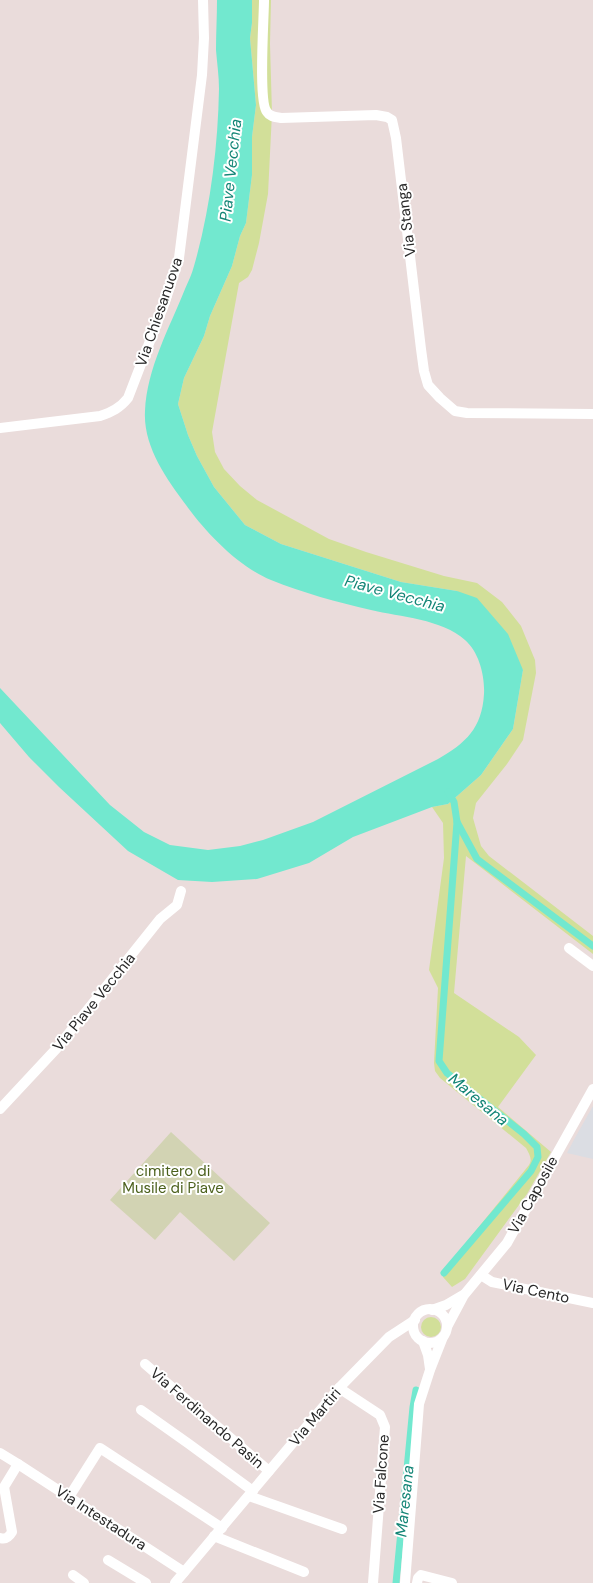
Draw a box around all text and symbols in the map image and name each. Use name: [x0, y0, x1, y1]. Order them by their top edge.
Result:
water label: Piave Vecchia: [215, 118, 246, 222]
street label: Via Stanga: [392, 182, 420, 258]
street label: Via Chiesanuova: [131, 255, 187, 369]
water label: Piave Vecchia: [342, 570, 448, 617]
street label: Via Piave Vecchia: [48, 949, 140, 1055]
water label: Maresana: [444, 1068, 513, 1131]
street label: Via Caposile: [503, 1153, 563, 1237]
park label: cimitero di Musile di Piave: [122, 1161, 224, 1198]
street label: Via Cento: [501, 1274, 572, 1308]
street label: Via Ferdinando Pasin: [146, 1363, 268, 1473]
street label: Via Martiri: [285, 1383, 345, 1451]
street label: Via Falcone: [368, 1434, 394, 1514]
water label: Maresana: [390, 1464, 419, 1538]
street label: Via Intestadura: [52, 1481, 150, 1555]

